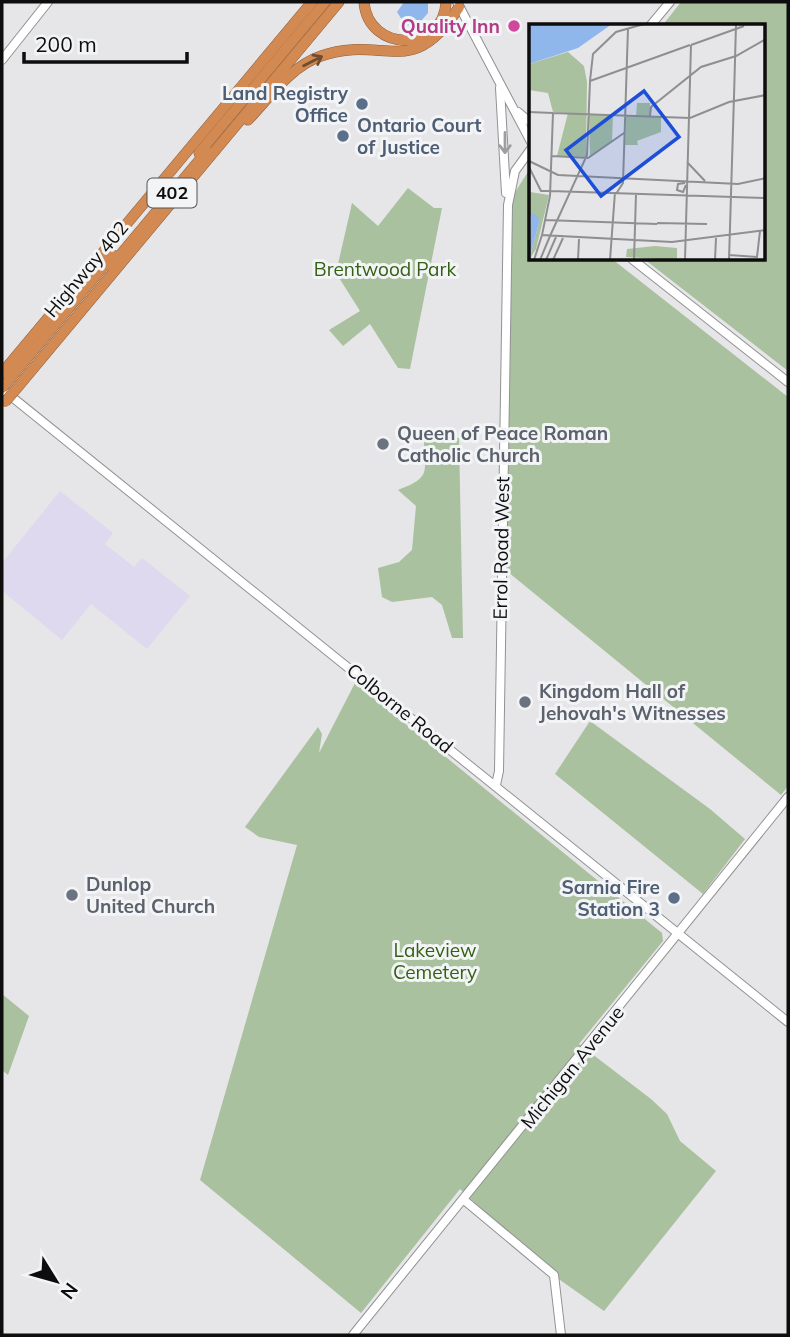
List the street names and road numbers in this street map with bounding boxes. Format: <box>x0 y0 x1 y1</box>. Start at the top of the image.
road number: 402 <box>148 178 196 208</box>
street label: Highway 402 <box>39 216 133 322</box>
street label: Errol Road West <box>488 476 514 620</box>
street label: Colborne Road <box>342 658 458 758</box>
street label: Michigan Avenue <box>515 1001 629 1133</box>

